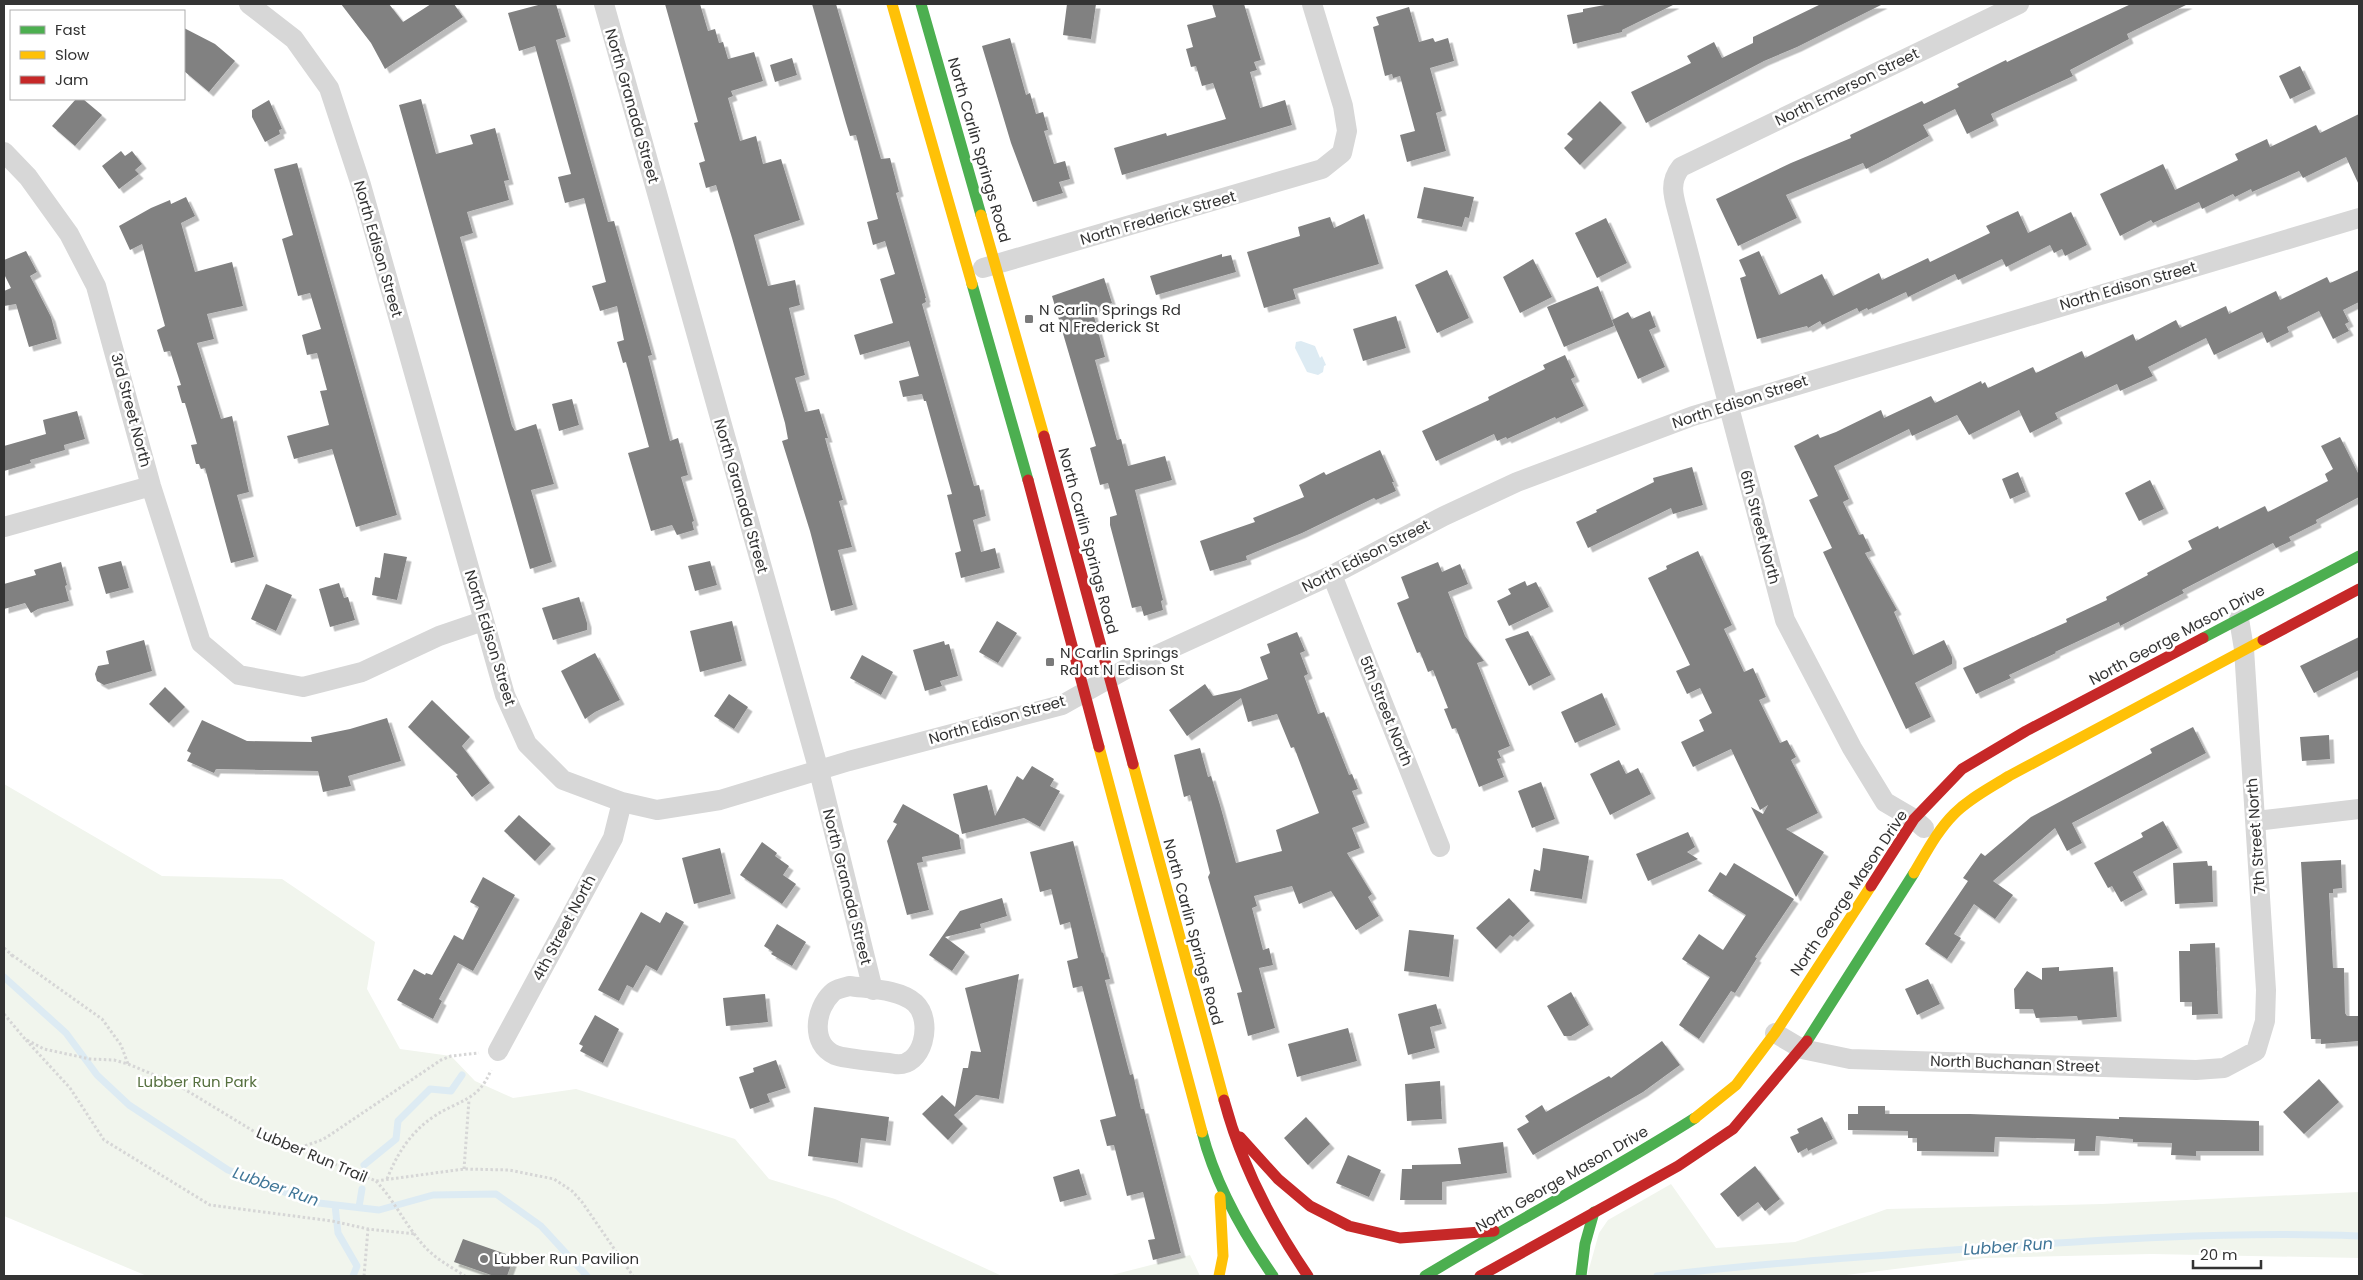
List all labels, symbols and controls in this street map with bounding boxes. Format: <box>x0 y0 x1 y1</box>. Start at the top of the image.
legend <box>10 10 185 100</box>
text: Fast <box>55 19 86 40</box>
street label: North Granada Street <box>600 26 665 186</box>
street label: North Emerson Street <box>1771 43 1922 131</box>
text: Slow <box>55 44 90 65</box>
street label: North Carlin Springs Road <box>943 55 1016 245</box>
text: Jam <box>55 69 89 90</box>
street label: North Edison Street <box>349 178 408 320</box>
street label: North Frederick Street <box>1078 185 1238 250</box>
street label: North Edison Street <box>2057 256 2199 315</box>
place label: N Carlin Springs Rd at N Frederick St <box>1039 299 1181 337</box>
marker: N Carlin Springs Rd at N Frederick St <box>1023 313 1035 325</box>
street label: 3rd Street North <box>106 350 157 469</box>
street label: North Edison Street <box>1669 370 1810 433</box>
street label: North Granada Street <box>709 416 774 576</box>
street label: North Carlin Springs Road <box>1054 445 1123 636</box>
street label: 6th Street North <box>1735 467 1786 586</box>
street label: North Edison Street <box>1298 514 1433 597</box>
street label: North Edison Street <box>460 567 521 708</box>
street label: North George Mason Drive <box>2085 579 2268 690</box>
place label: N Carlin Springs Rd at N Edison St <box>1060 642 1184 680</box>
street label: 5th Street North <box>1355 653 1418 769</box>
marker: N Carlin Springs Rd at N Edison St <box>1044 656 1056 668</box>
street label: North Edison Street <box>926 690 1068 749</box>
street label: 7th Street North <box>2241 777 2270 895</box>
street label: North George Mason Drive <box>1785 806 1912 980</box>
street label: North Granada Street <box>818 807 877 967</box>
street label: North Carlin Springs Road <box>1159 836 1228 1027</box>
street label: 4th Street North <box>527 871 600 984</box>
street label: North Buchanan Street <box>1930 1050 2100 1077</box>
park label: Lubber Run Park <box>137 1071 257 1092</box>
street label: North George Mason Drive <box>1472 1120 1652 1237</box>
street label: Lubber Run Trail <box>254 1124 370 1186</box>
water label: Lubber Run <box>230 1162 322 1210</box>
water label: Lubber Run <box>1963 1232 2054 1261</box>
scale bar <box>2193 1238 2260 1270</box>
text: 20 m <box>2200 1244 2238 1265</box>
place label: Lubber Run Pavilion <box>494 1248 639 1269</box>
marker: Lubber Run Pavilion <box>478 1253 490 1265</box>

